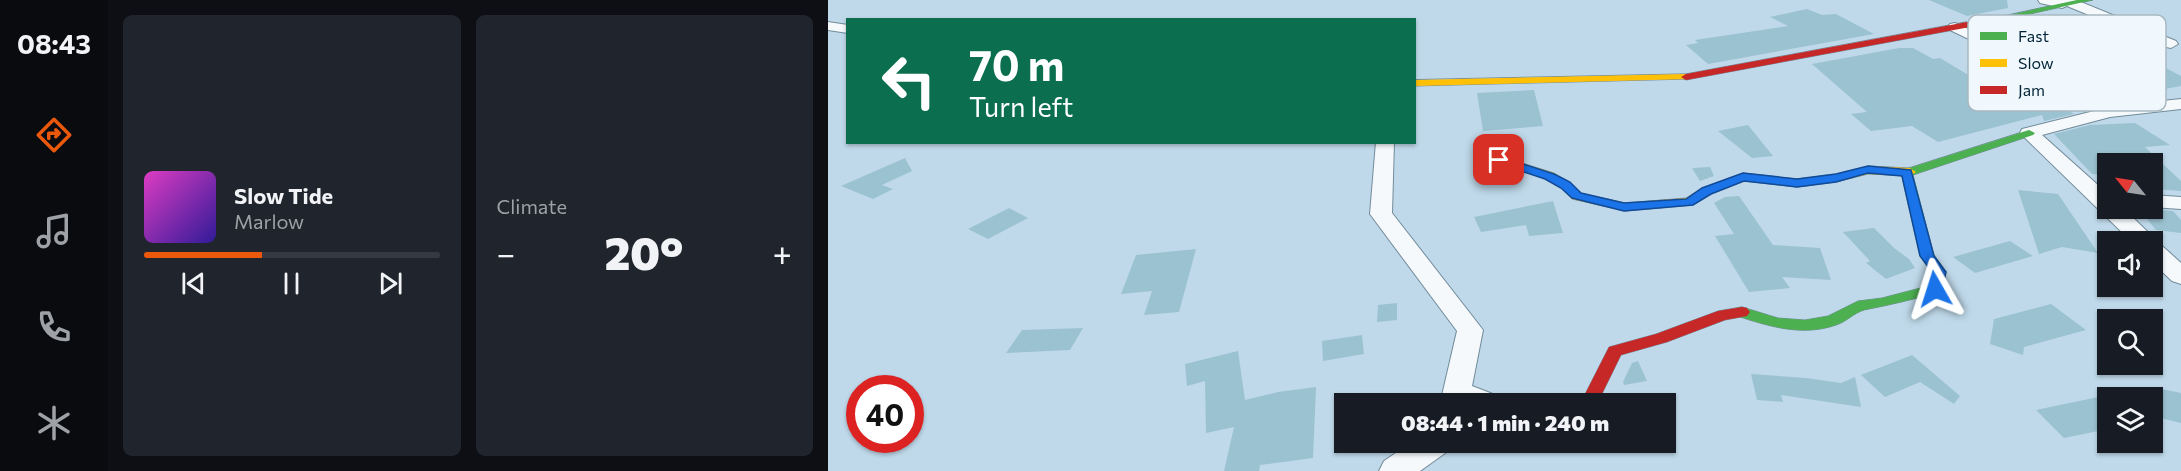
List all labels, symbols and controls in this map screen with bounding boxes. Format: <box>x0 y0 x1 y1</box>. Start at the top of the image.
legend <box>1968 15 2166 111</box>
text: Fast <box>2018 26 2049 45</box>
text: 08:43 <box>17 27 91 60</box>
text: 70 m <box>969 38 1064 90</box>
icon: left <box>870 42 948 120</box>
text: Slow <box>2018 53 2054 72</box>
text: Jam <box>2018 80 2045 99</box>
text: Turn left <box>969 90 1073 123</box>
icon: directions <box>33 114 75 156</box>
pin <box>1473 134 1524 185</box>
icon: arrive <box>1482 143 1515 176</box>
north arrow <box>2097 153 2163 219</box>
map controls <box>2097 153 2163 453</box>
text: Slow Tide <box>234 182 333 209</box>
text: Climate <box>497 194 567 218</box>
text: Marlow <box>234 209 304 233</box>
icon: music <box>33 210 75 252</box>
text: 20° <box>604 224 683 279</box>
button: sound <box>2097 231 2163 297</box>
text: − <box>497 232 515 273</box>
text: + <box>773 232 792 273</box>
position arrow <box>1903 257 1967 321</box>
icon: previous <box>177 267 210 300</box>
icon: pause <box>275 267 308 300</box>
icon: next <box>374 267 407 300</box>
icon: phone <box>33 306 75 348</box>
button: search <box>2097 309 2163 375</box>
speed limit sign: 40 <box>846 375 924 453</box>
button: layers <box>2097 387 2163 453</box>
icon: climate <box>33 402 75 444</box>
text: 08:44 · 1 min · 240 m <box>1401 409 1609 436</box>

